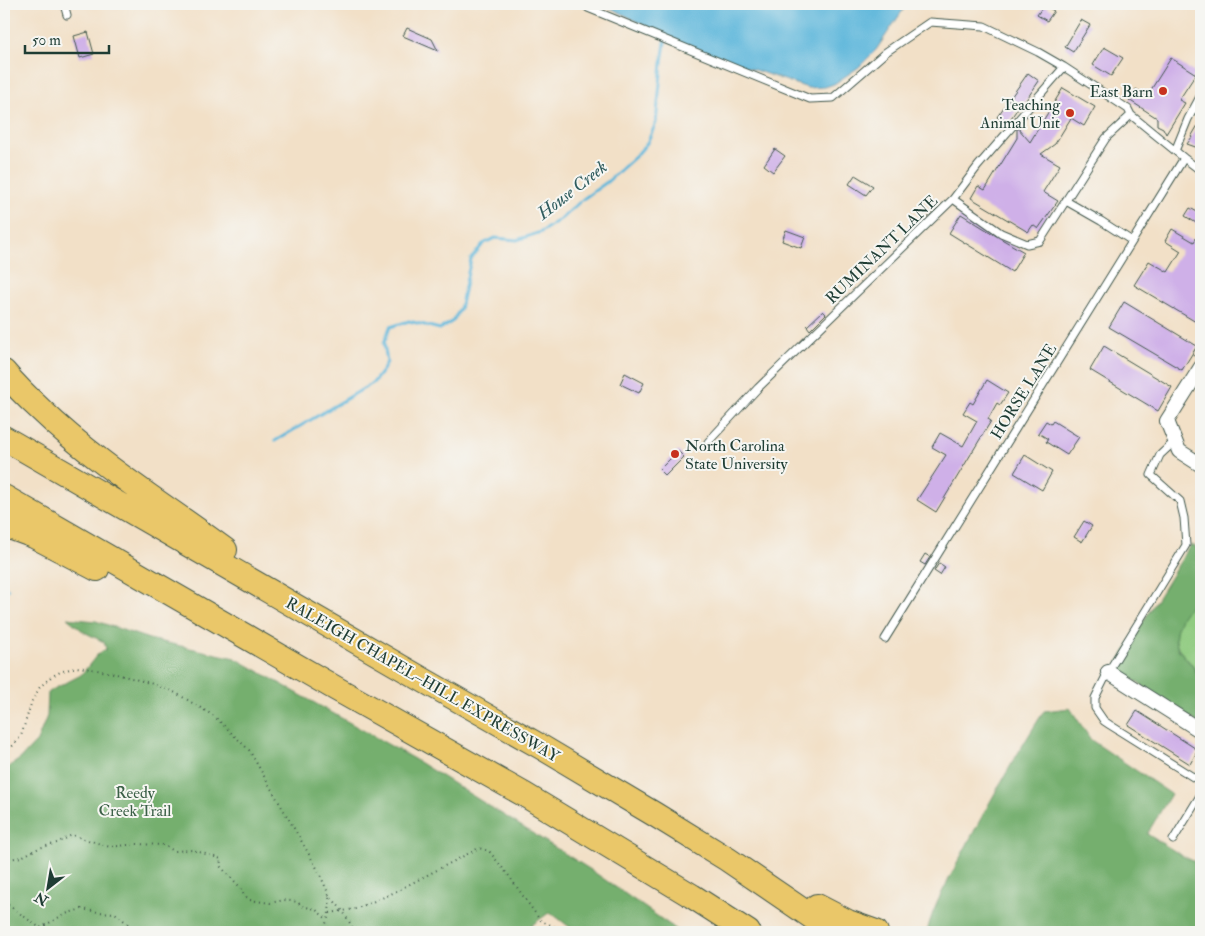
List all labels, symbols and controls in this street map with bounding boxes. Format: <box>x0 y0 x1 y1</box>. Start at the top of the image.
scale bar <box>25 22 109 54</box>
text: 50 m <box>32 31 61 50</box>
place label: East Barn <box>1090 82 1153 102</box>
marker: East Barn <box>1157 85 1169 97</box>
place label: Teaching Animal Unit <box>979 95 1061 133</box>
marker: Teaching Animal Unit <box>1064 107 1076 119</box>
water label: House Creek <box>532 156 612 226</box>
street label: RUMINANT LANE <box>821 191 942 308</box>
street label: HORSE LANE <box>986 340 1061 443</box>
place label: North Carolina State University <box>685 436 789 474</box>
marker: North Carolina State University <box>669 448 681 460</box>
street label: RALEIGH CHAPEL–HILL EXPRESSWAY <box>282 593 564 767</box>
park label: Reedy Creek Trail <box>99 783 171 821</box>
north arrow <box>22 864 72 914</box>
text: N <box>31 888 52 910</box>

